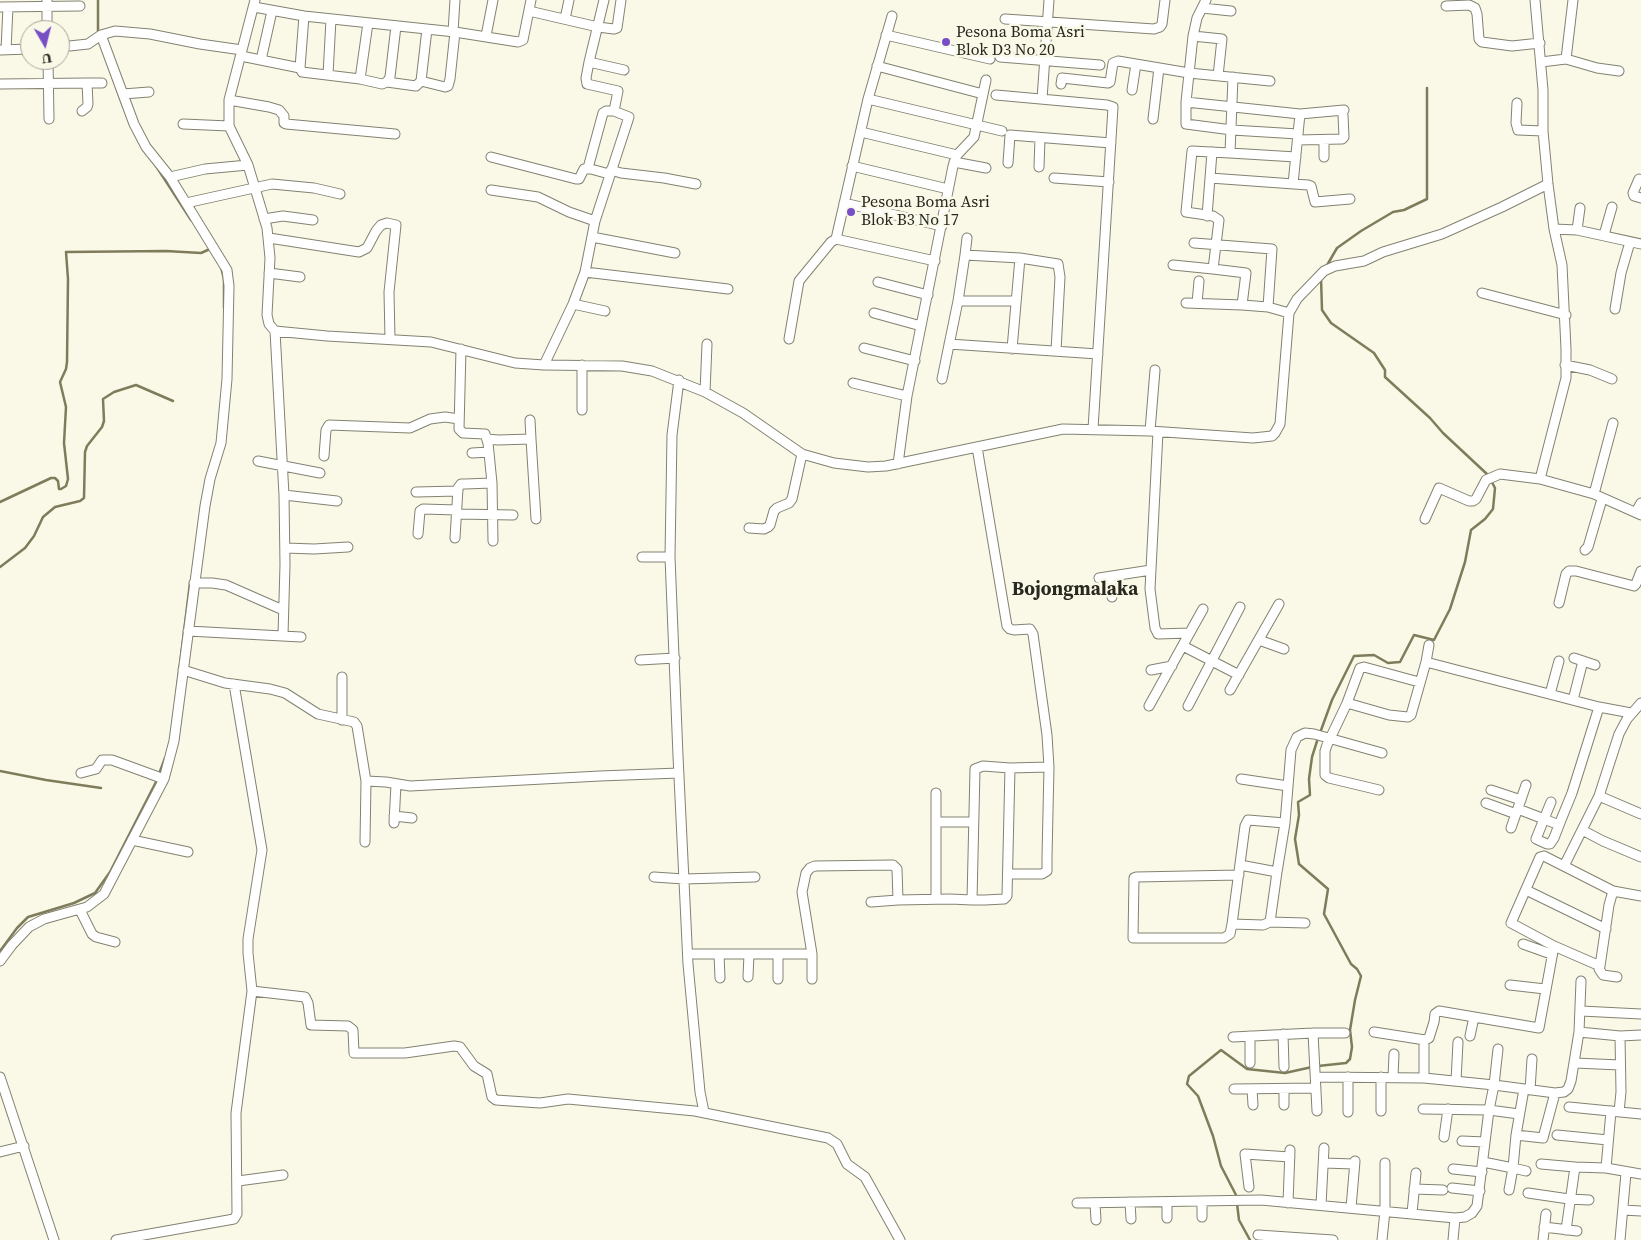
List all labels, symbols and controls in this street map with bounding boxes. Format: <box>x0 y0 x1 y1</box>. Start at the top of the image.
north arrow <box>20 20 70 70</box>
place label: Pesona Boma Asri Blok D3 No 20 <box>956 23 1085 61</box>
marker: Pesona Boma Asri Blok D3 No 20 <box>940 36 952 48</box>
text: U <box>40 48 53 69</box>
place label: Pesona Boma Asri Blok B3 No 17 <box>861 193 990 231</box>
marker: Pesona Boma Asri Blok B3 No 17 <box>845 206 857 218</box>
district label: Bojongmalaka <box>1012 579 1138 601</box>

